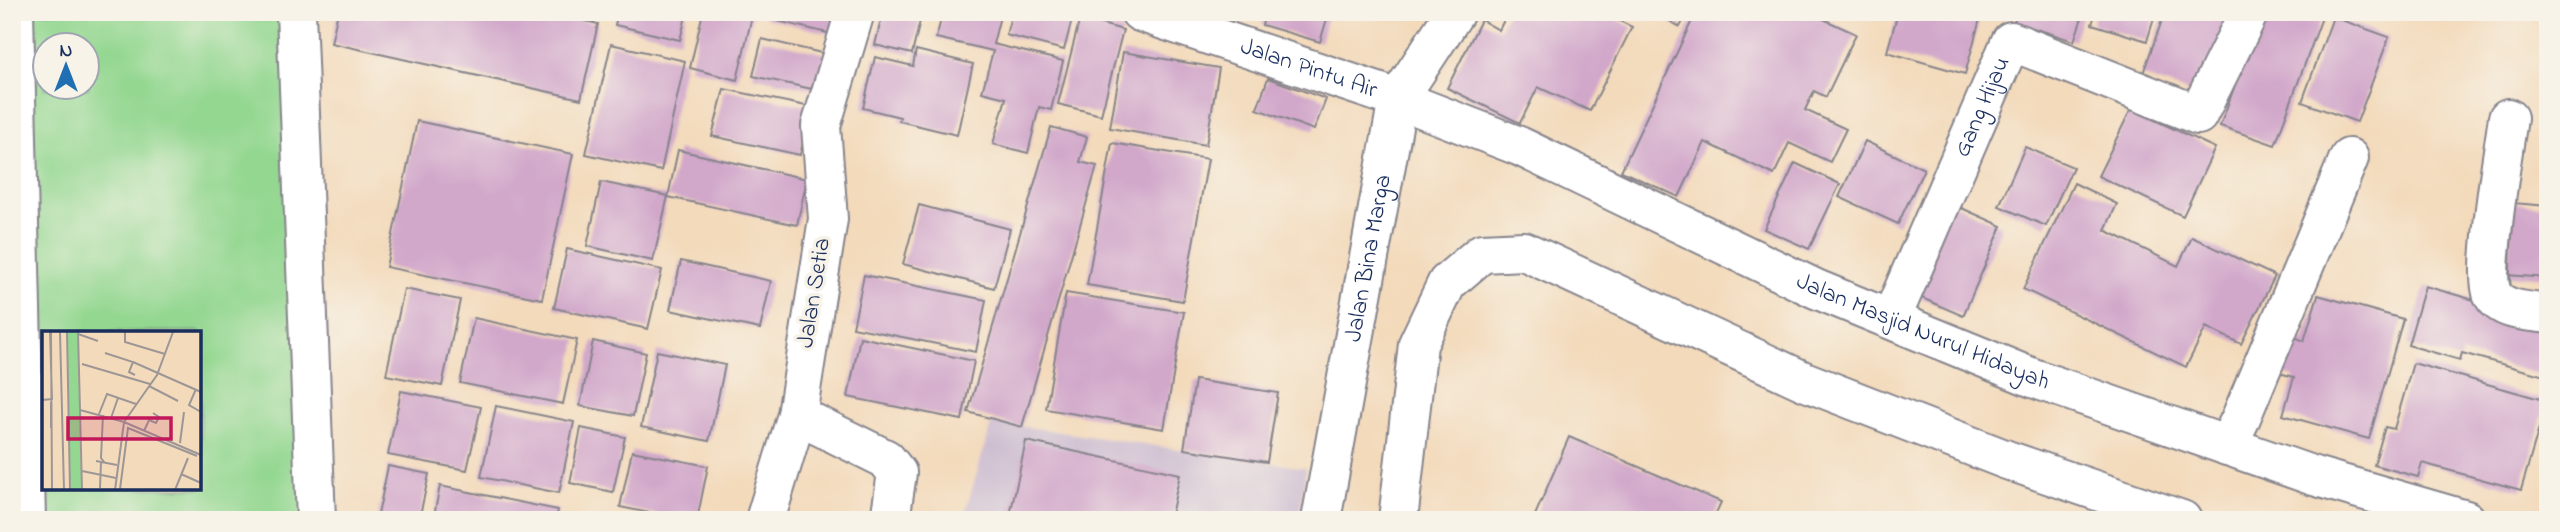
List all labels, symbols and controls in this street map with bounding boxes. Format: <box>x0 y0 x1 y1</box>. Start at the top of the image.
street label: Jalan Pintu Air <box>1236 30 1382 108</box>
north arrow <box>32 32 102 102</box>
text: N <box>60 38 73 65</box>
street label: Gang Hijau <box>1945 51 2020 163</box>
street label: Jalan Bina Marga <box>1336 172 1401 345</box>
street label: Jalan Setia <box>789 235 841 351</box>
street label: Jalan Masjid Nurul Hidayah <box>1790 264 2054 400</box>
inset map <box>42 331 201 490</box>

